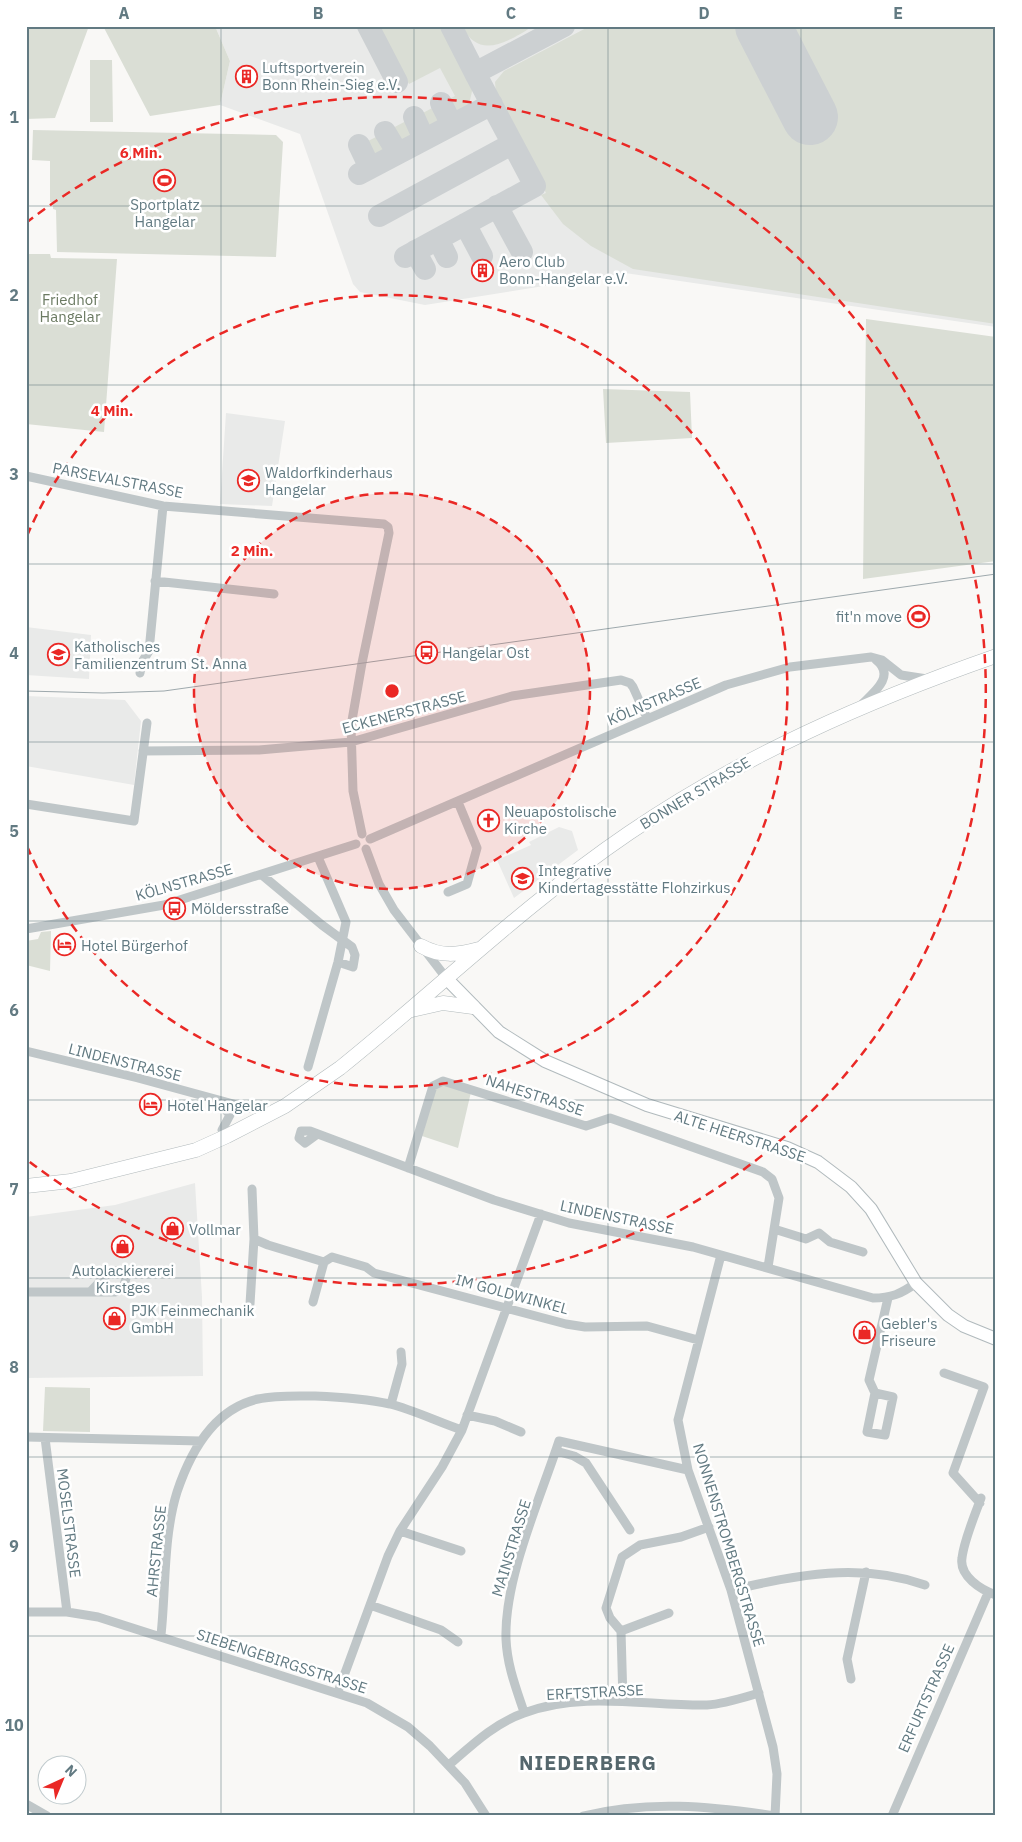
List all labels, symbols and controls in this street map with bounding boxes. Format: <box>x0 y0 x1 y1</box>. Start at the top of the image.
text: A <box>119 3 130 23</box>
text: B <box>313 3 324 23</box>
text: C <box>506 3 516 23</box>
text: D <box>698 3 710 23</box>
text: E <box>893 3 903 23</box>
place label: Luftsportverein Bonn Rhein-Sieg e.V. <box>262 58 401 94</box>
building icon: Luftsportverein Bonn Rhein-Sieg e.V. <box>234 64 258 88</box>
text: 1 <box>9 107 19 127</box>
text: 6 Min. <box>120 143 162 162</box>
sports icon: Sportplatz Hangelar <box>153 169 177 193</box>
place label: Sportplatz Hangelar <box>130 195 200 231</box>
place label: Aero Club Bonn-Hangelar e.V. <box>499 252 628 288</box>
building icon: Aero Club Bonn-Hangelar e.V. <box>471 258 495 282</box>
text: 2 <box>9 285 19 305</box>
park label: Friedhof Hangelar <box>40 290 101 326</box>
text: 4 Min. <box>91 401 133 420</box>
street label: PARSEVALSTRASSE <box>51 458 185 502</box>
place label: Waldorfkinderhaus Hangelar <box>265 463 393 499</box>
text: 3 <box>9 464 19 484</box>
school or university icon: Waldorfkinderhaus Hangelar <box>237 469 261 493</box>
text: 2 Min. <box>231 541 273 560</box>
sports icon: fit'n move <box>906 604 930 628</box>
place label: fit'n move <box>836 607 902 626</box>
place label: Katholisches Familienzentrum St. Anna <box>74 637 247 673</box>
bus stop icon: Hangelar Ost <box>414 640 438 664</box>
text: 4 <box>9 643 19 663</box>
school or university icon: Katholisches Familienzentrum St. Anna <box>46 643 70 667</box>
place label: Hangelar Ost <box>442 643 529 662</box>
street label: KÖLNSTRASSE <box>604 673 704 729</box>
centre of rings <box>383 682 401 700</box>
street label: ECKENERSTRASSE <box>340 686 468 738</box>
street label: BONNER STRASSE <box>636 752 754 834</box>
place label: Neuapostolische Kirche <box>504 802 617 838</box>
church icon: Neuapostolische Kirche <box>476 808 500 832</box>
text: 5 <box>9 821 19 841</box>
street label: KÖLNSTRASSE <box>133 859 235 905</box>
place label: Integrative Kindertagesstätte Flohzirkus <box>538 861 731 897</box>
school or university icon: Integrative Kindertagesstätte Flohzirkus <box>510 867 534 891</box>
bus stop icon: Möldersstraße <box>163 896 187 920</box>
place label: Möldersstraße <box>191 899 289 918</box>
hotel icon: Hotel Bürgerhof <box>53 933 77 957</box>
place label: Hotel Bürgerhof <box>81 936 188 955</box>
text: 6 <box>9 1000 19 1020</box>
street label: LINDENSTRASSE <box>66 1039 184 1085</box>
street label: NAHESTRASSE <box>484 1070 586 1120</box>
hotel icon: Hotel Hangelar <box>139 1093 163 1117</box>
place label: Hotel Hangelar <box>167 1096 268 1115</box>
street label: ALTE HEERSTRASSE <box>672 1106 808 1166</box>
text: 7 <box>9 1179 19 1199</box>
street label: LINDENSTRASSE <box>558 1196 676 1238</box>
shop icon: Vollmar <box>161 1217 185 1241</box>
place label: Vollmar <box>189 1220 241 1239</box>
shop icon: Autolackiererei Kirstges <box>111 1235 135 1259</box>
place label: Autolackiererei Kirstges <box>72 1261 174 1297</box>
street label: IM GOLDWINKEL <box>453 1270 571 1318</box>
place label: PJK Feinmechanik GmbH <box>131 1301 254 1337</box>
shop icon: PJK Feinmechanik GmbH <box>103 1307 127 1331</box>
place label: Gebler's Friseure <box>881 1314 938 1350</box>
shop icon: Gebler's Friseure <box>853 1320 877 1344</box>
text: 8 <box>9 1357 19 1377</box>
street label: NONNENSTROMBERGSTRASSE <box>689 1441 769 1649</box>
street label: MOSELSTRASSE <box>53 1467 85 1579</box>
street label: MAINSTRASSE <box>487 1497 535 1599</box>
street label: AHRSTRASSE <box>142 1504 170 1598</box>
text: 9 <box>9 1536 19 1556</box>
street label: SIEBENGEBIRGSSTRASSE <box>194 1624 370 1698</box>
street label: ERFURTSTRASSE <box>894 1641 958 1755</box>
street label: ERFTSTRASSE <box>546 1680 644 1704</box>
text: 10 <box>4 1715 24 1735</box>
district label: NIEDERBERG <box>519 1749 657 1776</box>
north arrow <box>38 1754 88 1804</box>
text: N <box>61 1761 81 1781</box>

